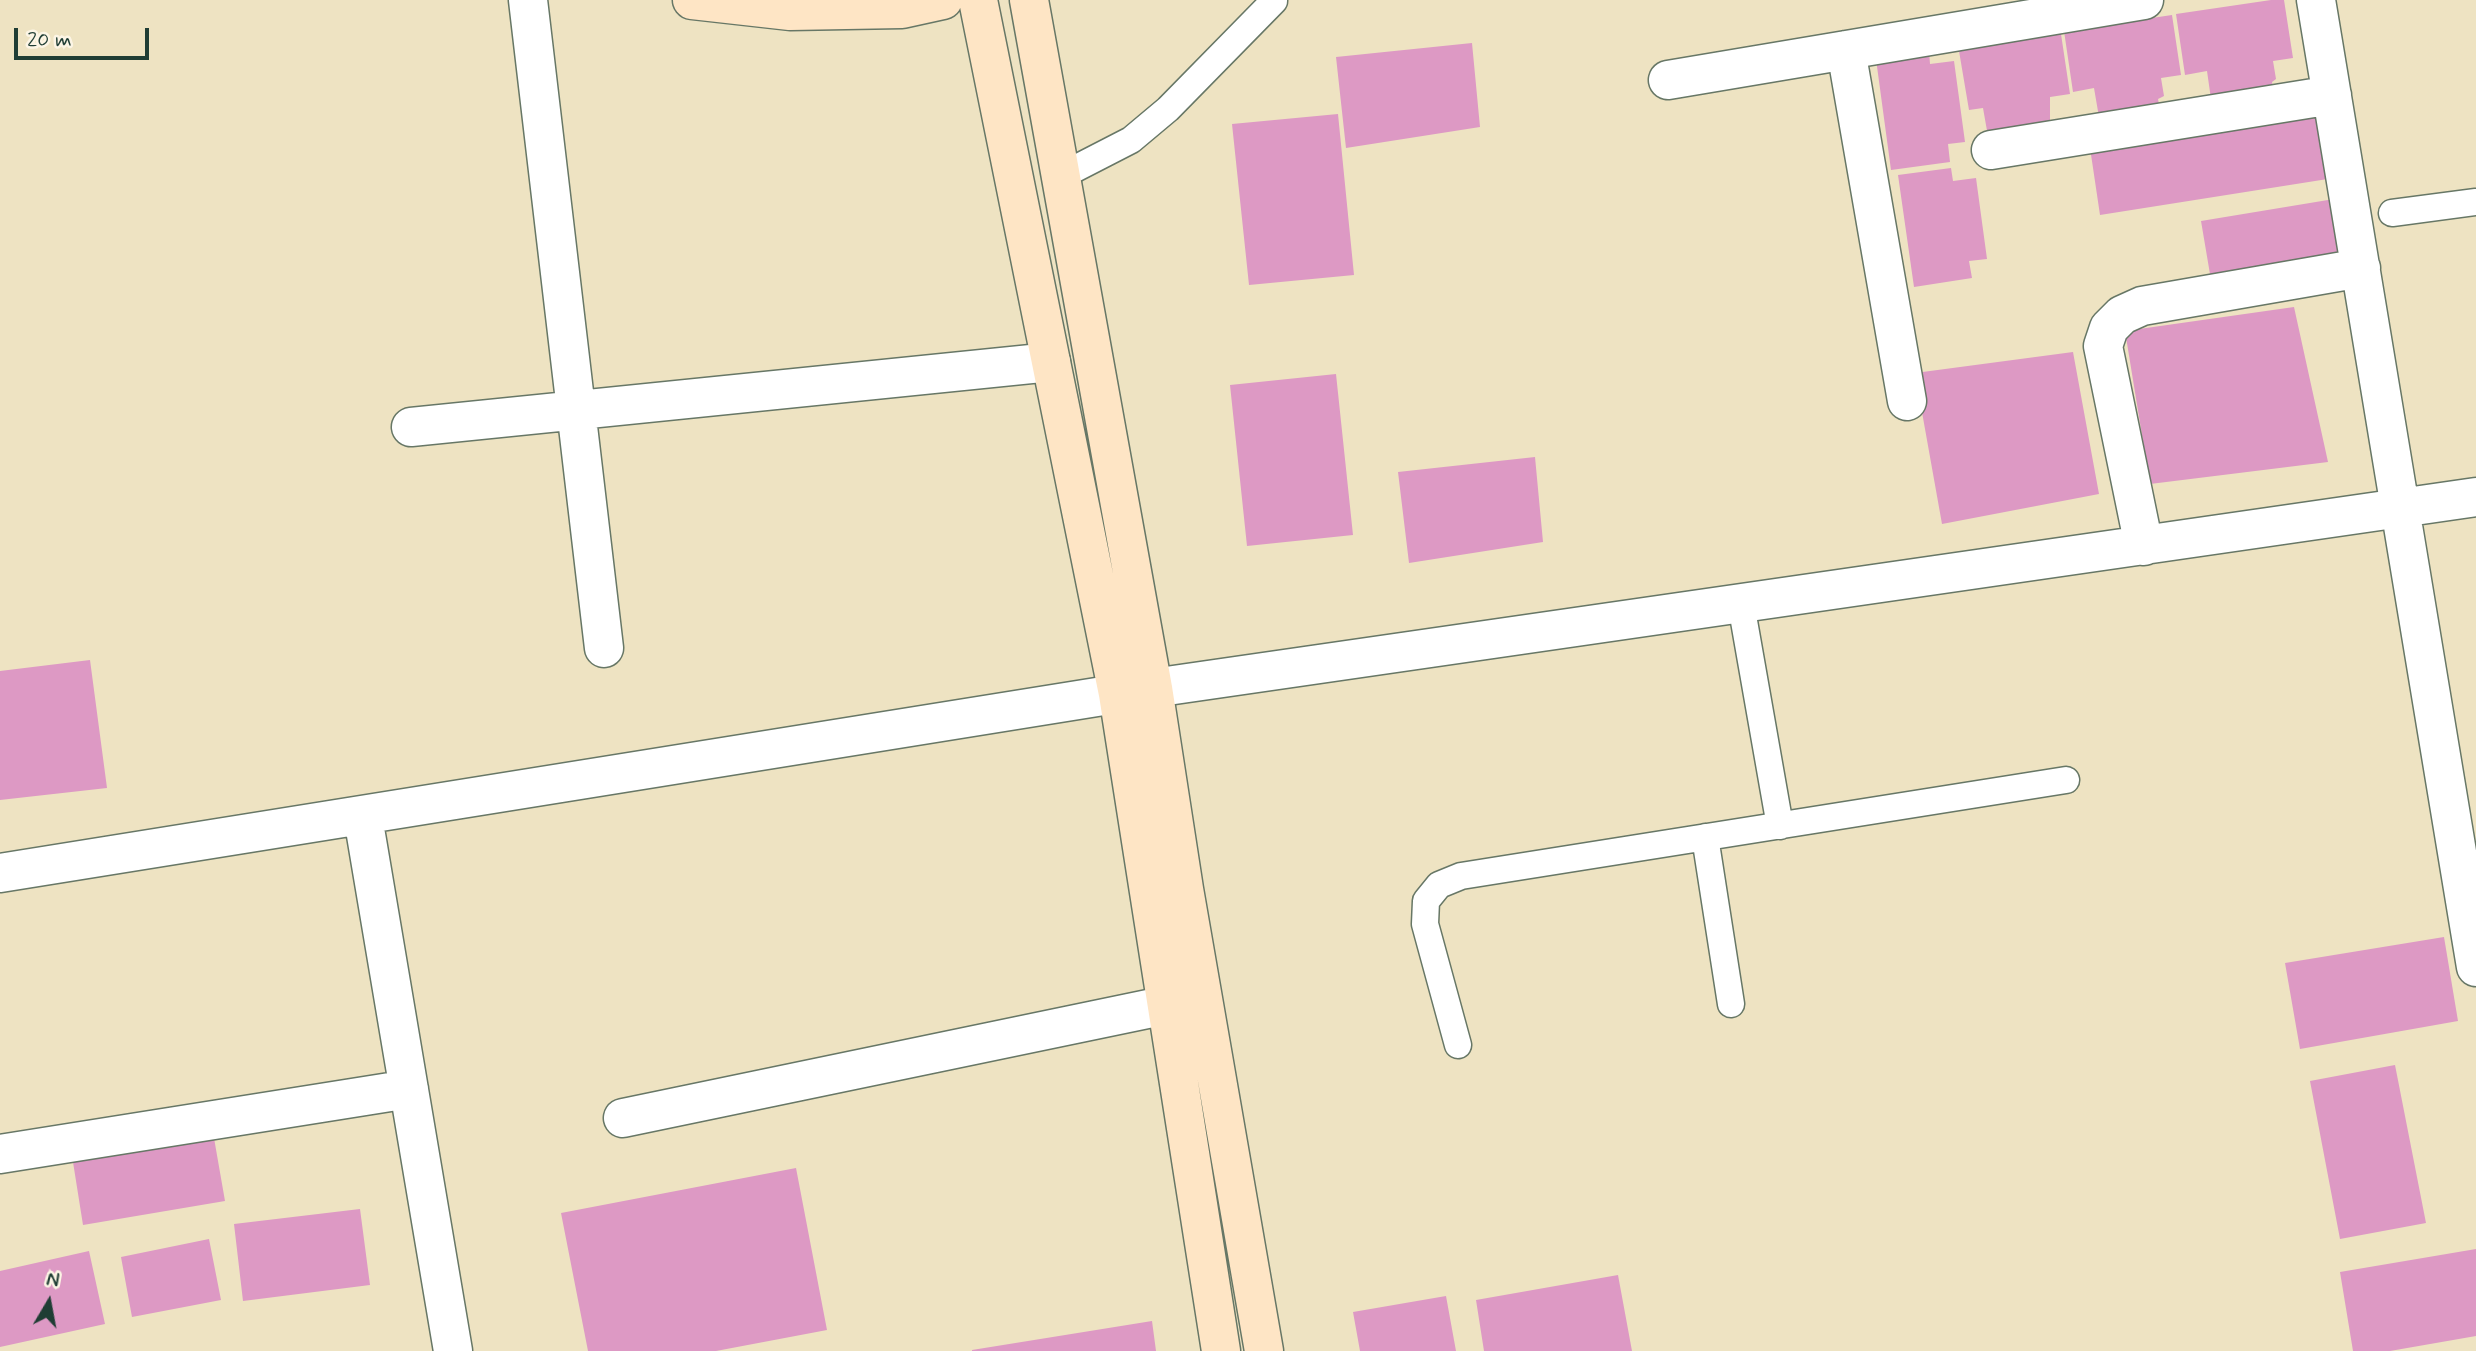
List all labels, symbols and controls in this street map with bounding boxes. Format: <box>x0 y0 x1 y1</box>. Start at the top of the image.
scale bar <box>18 14 152 58</box>
text: 20 m <box>27 26 72 54</box>
north arrow <box>14 1267 84 1337</box>
text: N <box>44 1267 61 1294</box>

